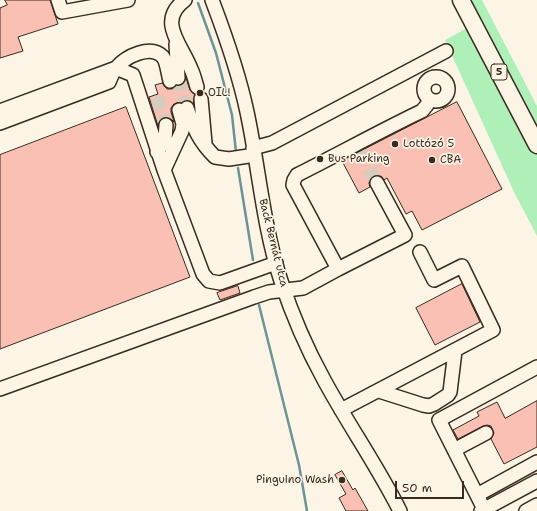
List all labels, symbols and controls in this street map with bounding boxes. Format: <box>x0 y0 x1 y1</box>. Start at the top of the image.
road number: 5 <box>491 64 507 80</box>
place label: OIL! <box>208 86 230 100</box>
marker: OIL! <box>195 88 205 98</box>
place label: Lottózó 5 <box>403 137 454 151</box>
marker: Lottózó 5 <box>390 139 400 149</box>
place label: Bus Parking <box>328 152 390 166</box>
place label: CBA <box>440 153 461 167</box>
marker: Bus Parking <box>315 154 325 164</box>
marker: CBA <box>427 155 437 165</box>
street label: Back Bernát utca <box>256 197 290 289</box>
place label: Pinguino Wash <box>256 473 334 487</box>
scale bar <box>397 473 466 499</box>
marker: Pinguino Wash <box>337 475 347 485</box>
text: 50 m <box>402 480 432 496</box>

